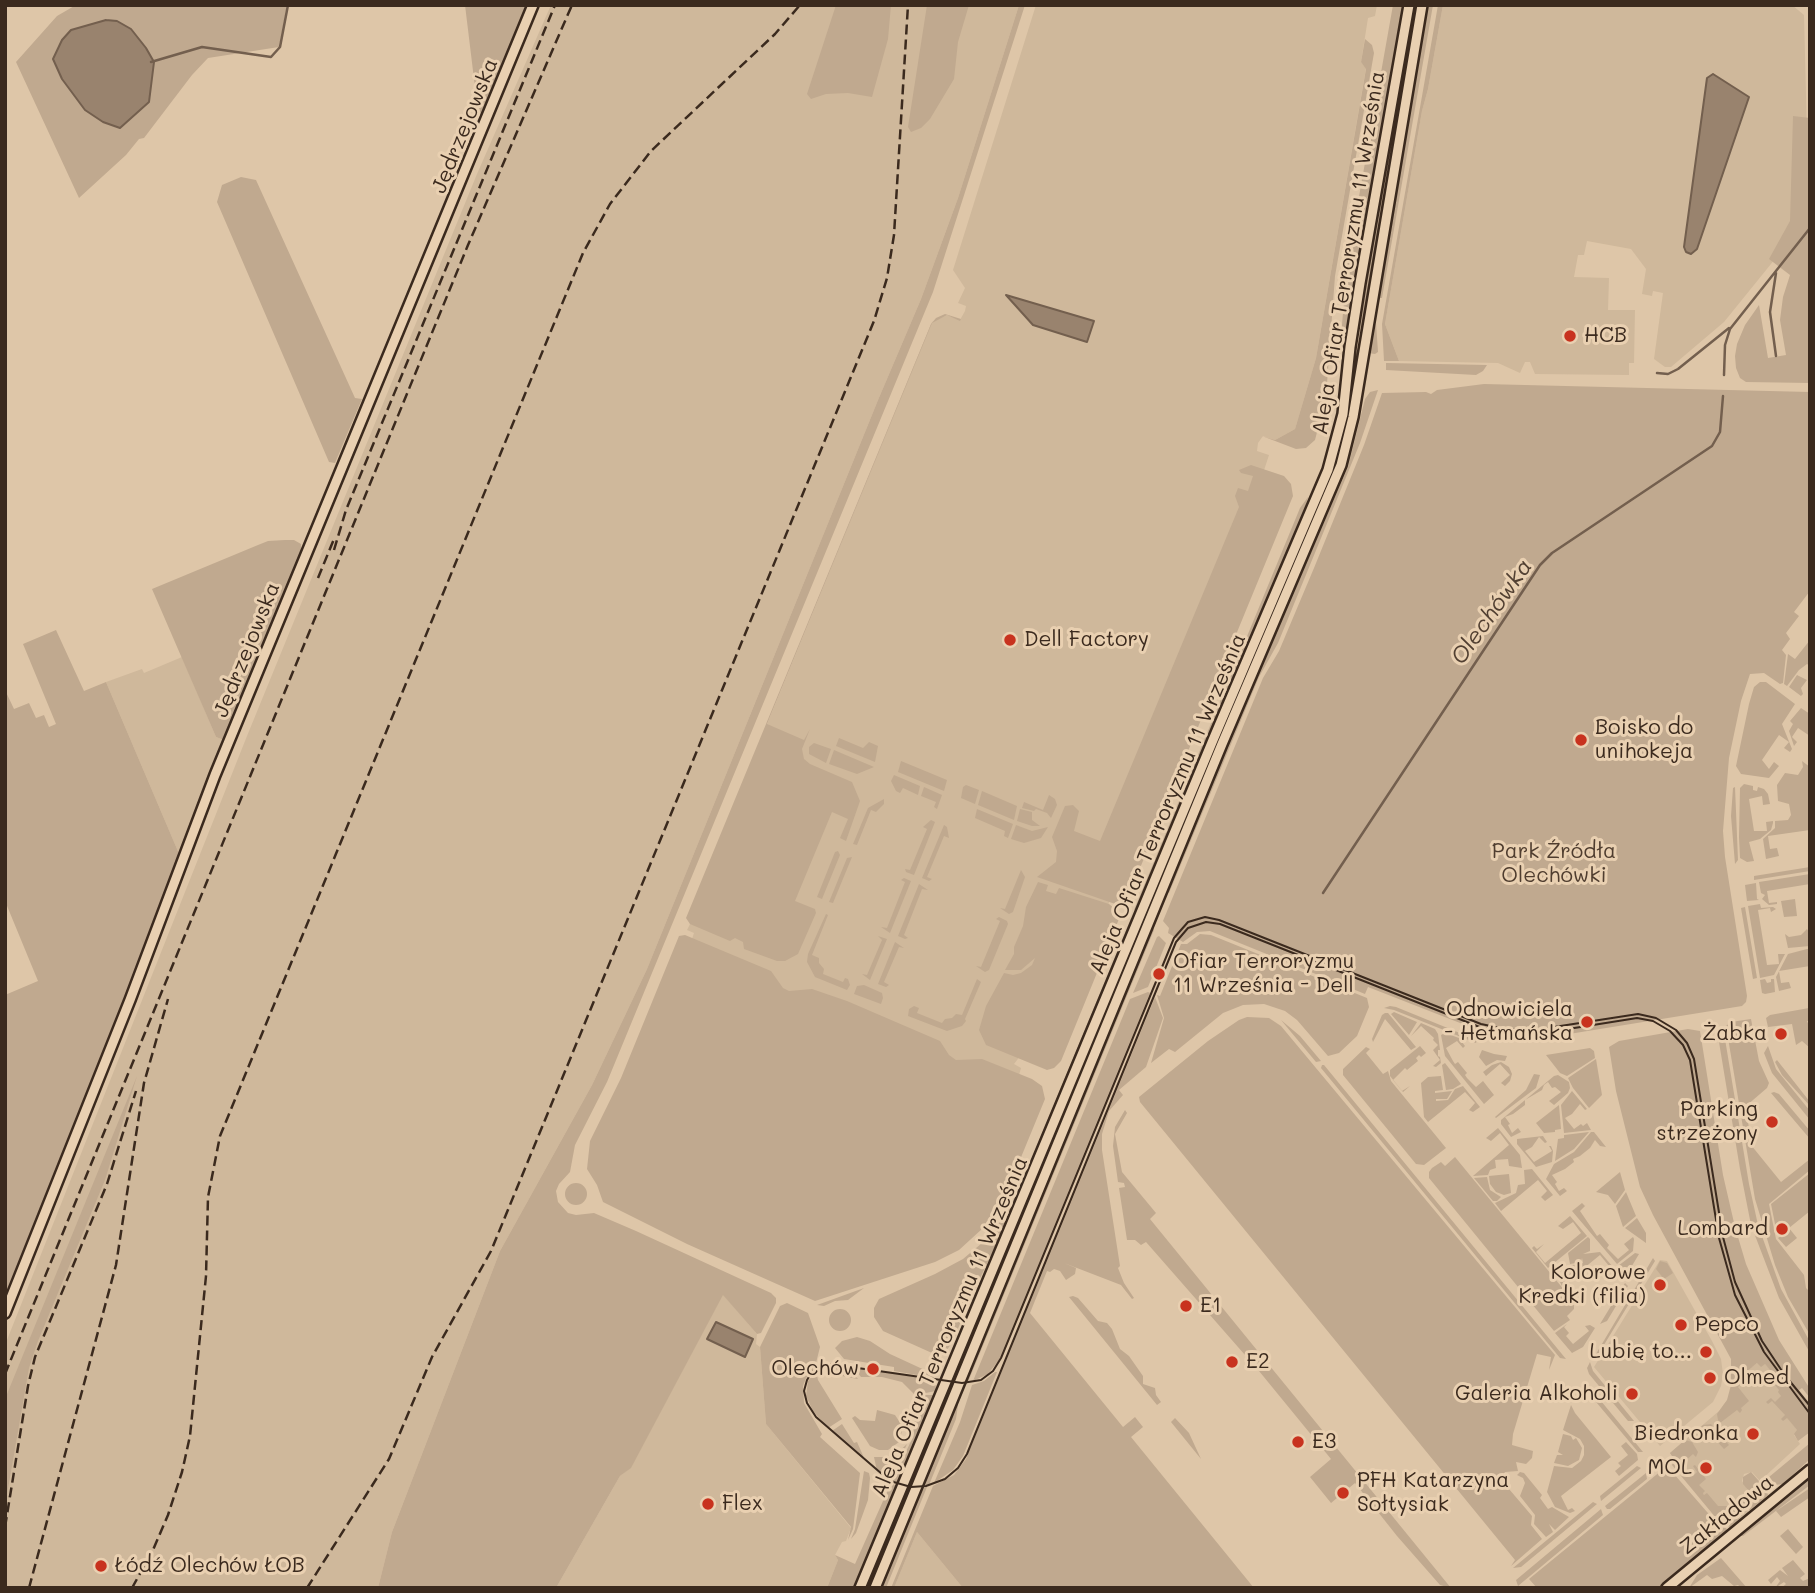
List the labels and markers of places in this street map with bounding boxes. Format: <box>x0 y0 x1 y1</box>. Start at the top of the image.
place label: HCB <box>1584 323 1627 349</box>
marker: HCB <box>1562 328 1578 344</box>
place label: Dell Factory <box>1024 627 1149 653</box>
marker: Dell Factory <box>1002 632 1018 648</box>
place label: Boisko do unihokeja <box>1595 715 1693 765</box>
marker: Boisko do unihokeja <box>1573 732 1589 748</box>
place label: Ofiar Terroryzmu 11 Września - Dell <box>1173 949 1354 999</box>
marker: Ofiar Terroryzmu 11 Września - Dell <box>1151 966 1167 982</box>
place label: Odnowiciela - Hetmańska <box>1444 997 1573 1047</box>
marker: Odnowiciela - Hetmańska <box>1579 1014 1595 1030</box>
place label: Żabka <box>1702 1021 1767 1047</box>
marker: Żabka <box>1773 1026 1789 1042</box>
place label: Parking strzeżony <box>1657 1097 1758 1147</box>
marker: Parking strzeżony <box>1764 1114 1780 1130</box>
place label: Lombard <box>1677 1216 1768 1242</box>
marker: Lombard <box>1774 1221 1790 1237</box>
place label: Kolorowe Kredki (filia) <box>1518 1260 1646 1310</box>
marker: Kolorowe Kredki (filia) <box>1652 1277 1668 1293</box>
place label: E1 <box>1200 1293 1221 1319</box>
marker: E1 <box>1178 1298 1194 1314</box>
place label: Pepco <box>1695 1312 1759 1338</box>
marker: Pepco <box>1673 1317 1689 1333</box>
place label: Lubię to... <box>1590 1339 1692 1365</box>
marker: Lubię to... <box>1698 1344 1714 1360</box>
place label: E2 <box>1246 1349 1270 1375</box>
marker: E2 <box>1224 1354 1240 1370</box>
place label: Olechów <box>771 1356 859 1382</box>
marker: Olechów <box>865 1361 881 1377</box>
place label: Olmed <box>1724 1365 1789 1391</box>
marker: Olmed <box>1702 1370 1718 1386</box>
place label: Galeria Alkoholi <box>1455 1381 1618 1407</box>
marker: Galeria Alkoholi <box>1624 1386 1640 1402</box>
place label: Biedronka <box>1634 1421 1739 1447</box>
marker: Biedronka <box>1745 1426 1761 1442</box>
place label: E3 <box>1312 1429 1336 1455</box>
marker: E3 <box>1290 1434 1306 1450</box>
place label: MOL <box>1648 1455 1692 1481</box>
marker: MOL <box>1698 1460 1714 1476</box>
place label: PFH Katarzyna Sołtysiak <box>1357 1468 1509 1518</box>
marker: PFH Katarzyna Sołtysiak <box>1335 1485 1351 1501</box>
place label: Flex <box>722 1491 763 1517</box>
marker: Flex <box>700 1496 716 1512</box>
place label: Łódź Olechów ŁOB <box>115 1553 305 1579</box>
marker: Łódź Olechów ŁOB <box>93 1558 109 1574</box>

